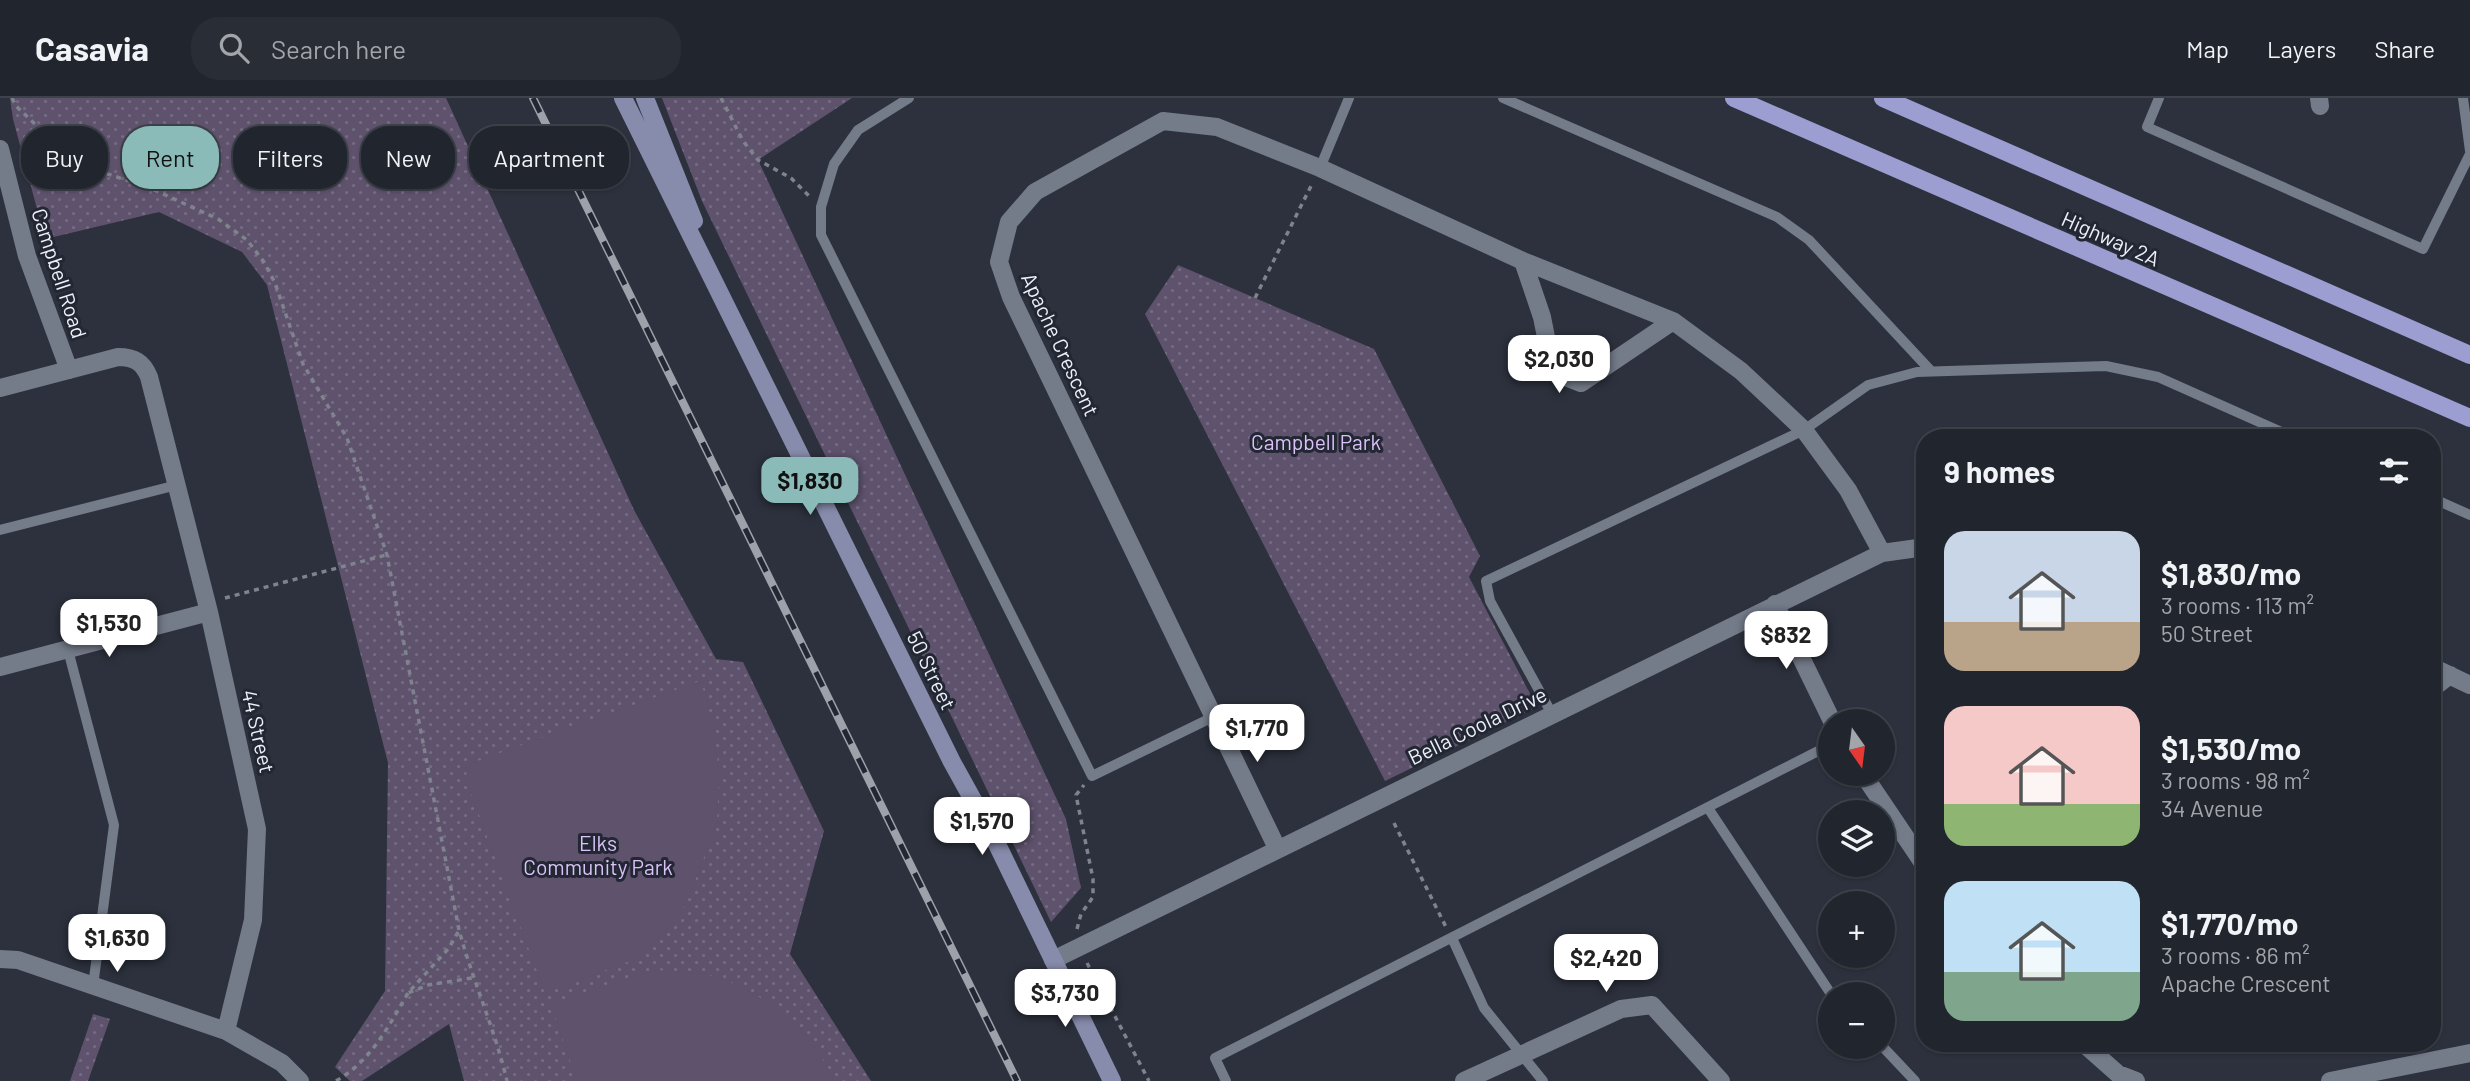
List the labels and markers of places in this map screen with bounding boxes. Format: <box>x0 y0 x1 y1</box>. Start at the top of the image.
pin: $2,030 <box>1502 336 1616 395</box>
pin: $1,830 <box>753 458 867 517</box>
pin: $1,530 <box>52 600 166 659</box>
pin: $832 <box>1745 612 1827 671</box>
pin: $1,770 <box>1200 704 1314 764</box>
pin: $1,570 <box>925 798 1039 857</box>
pin: $1,630 <box>60 914 174 974</box>
pin: $2,420 <box>1549 934 1663 994</box>
pin: $3,730 <box>1008 970 1122 1029</box>

